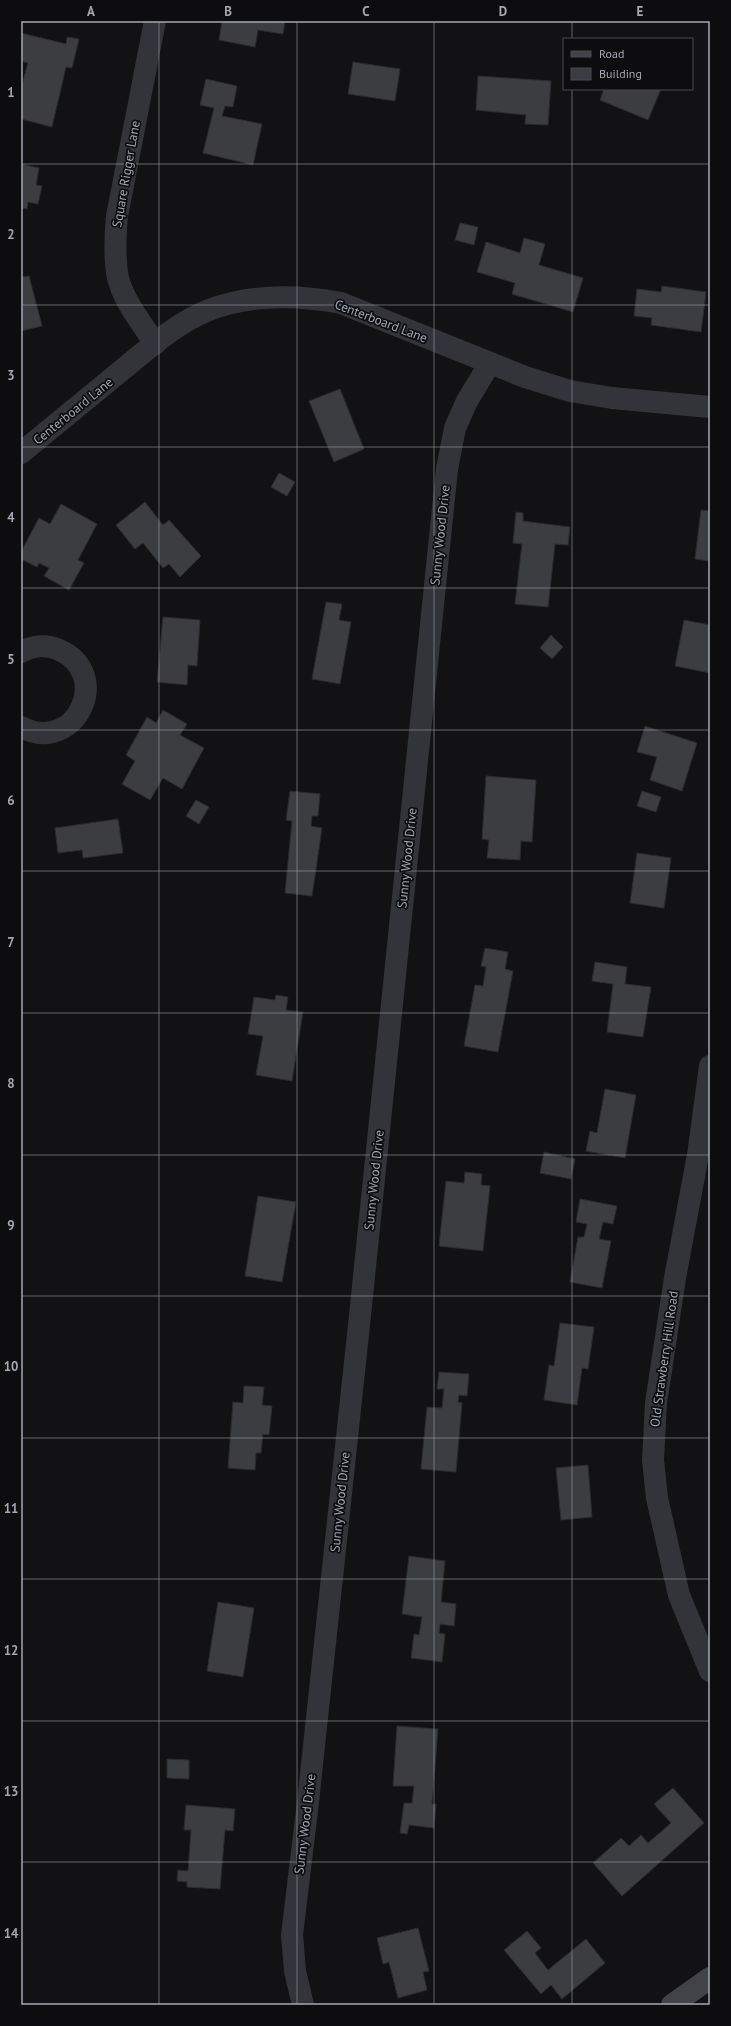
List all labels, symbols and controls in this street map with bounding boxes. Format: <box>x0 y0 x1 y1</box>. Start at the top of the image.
text: A <box>87 3 95 20</box>
text: B <box>224 3 232 20</box>
text: C <box>362 3 370 20</box>
text: D <box>499 3 507 20</box>
text: E <box>637 3 644 20</box>
legend <box>563 38 693 90</box>
text: Road <box>599 46 624 61</box>
text: Building <box>599 66 642 81</box>
text: 1 <box>7 84 15 101</box>
street label: Square Rigger Lane <box>108 119 144 229</box>
text: 2 <box>7 226 15 243</box>
street label: Centerboard Lane <box>332 296 430 346</box>
text: 3 <box>7 367 15 384</box>
street label: Centerboard Lane <box>30 374 116 448</box>
street label: Sunny Wood Drive <box>426 484 454 586</box>
text: 4 <box>7 509 15 526</box>
text: 5 <box>7 651 15 668</box>
text: 6 <box>7 792 15 809</box>
street label: Sunny Wood Drive <box>393 807 421 909</box>
text: 7 <box>7 934 15 951</box>
text: 8 <box>7 1075 15 1092</box>
street label: Sunny Wood Drive <box>360 1129 388 1231</box>
text: 9 <box>7 1217 15 1234</box>
street label: Old Strawberry Hill Road <box>646 1290 682 1428</box>
text: 10 <box>4 1358 18 1375</box>
street label: Sunny Wood Drive <box>326 1451 354 1553</box>
text: 11 <box>4 1500 18 1517</box>
text: 12 <box>4 1642 18 1659</box>
street label: Sunny Wood Drive <box>290 1773 320 1875</box>
text: 13 <box>4 1783 18 1800</box>
text: 14 <box>4 1925 19 1942</box>

